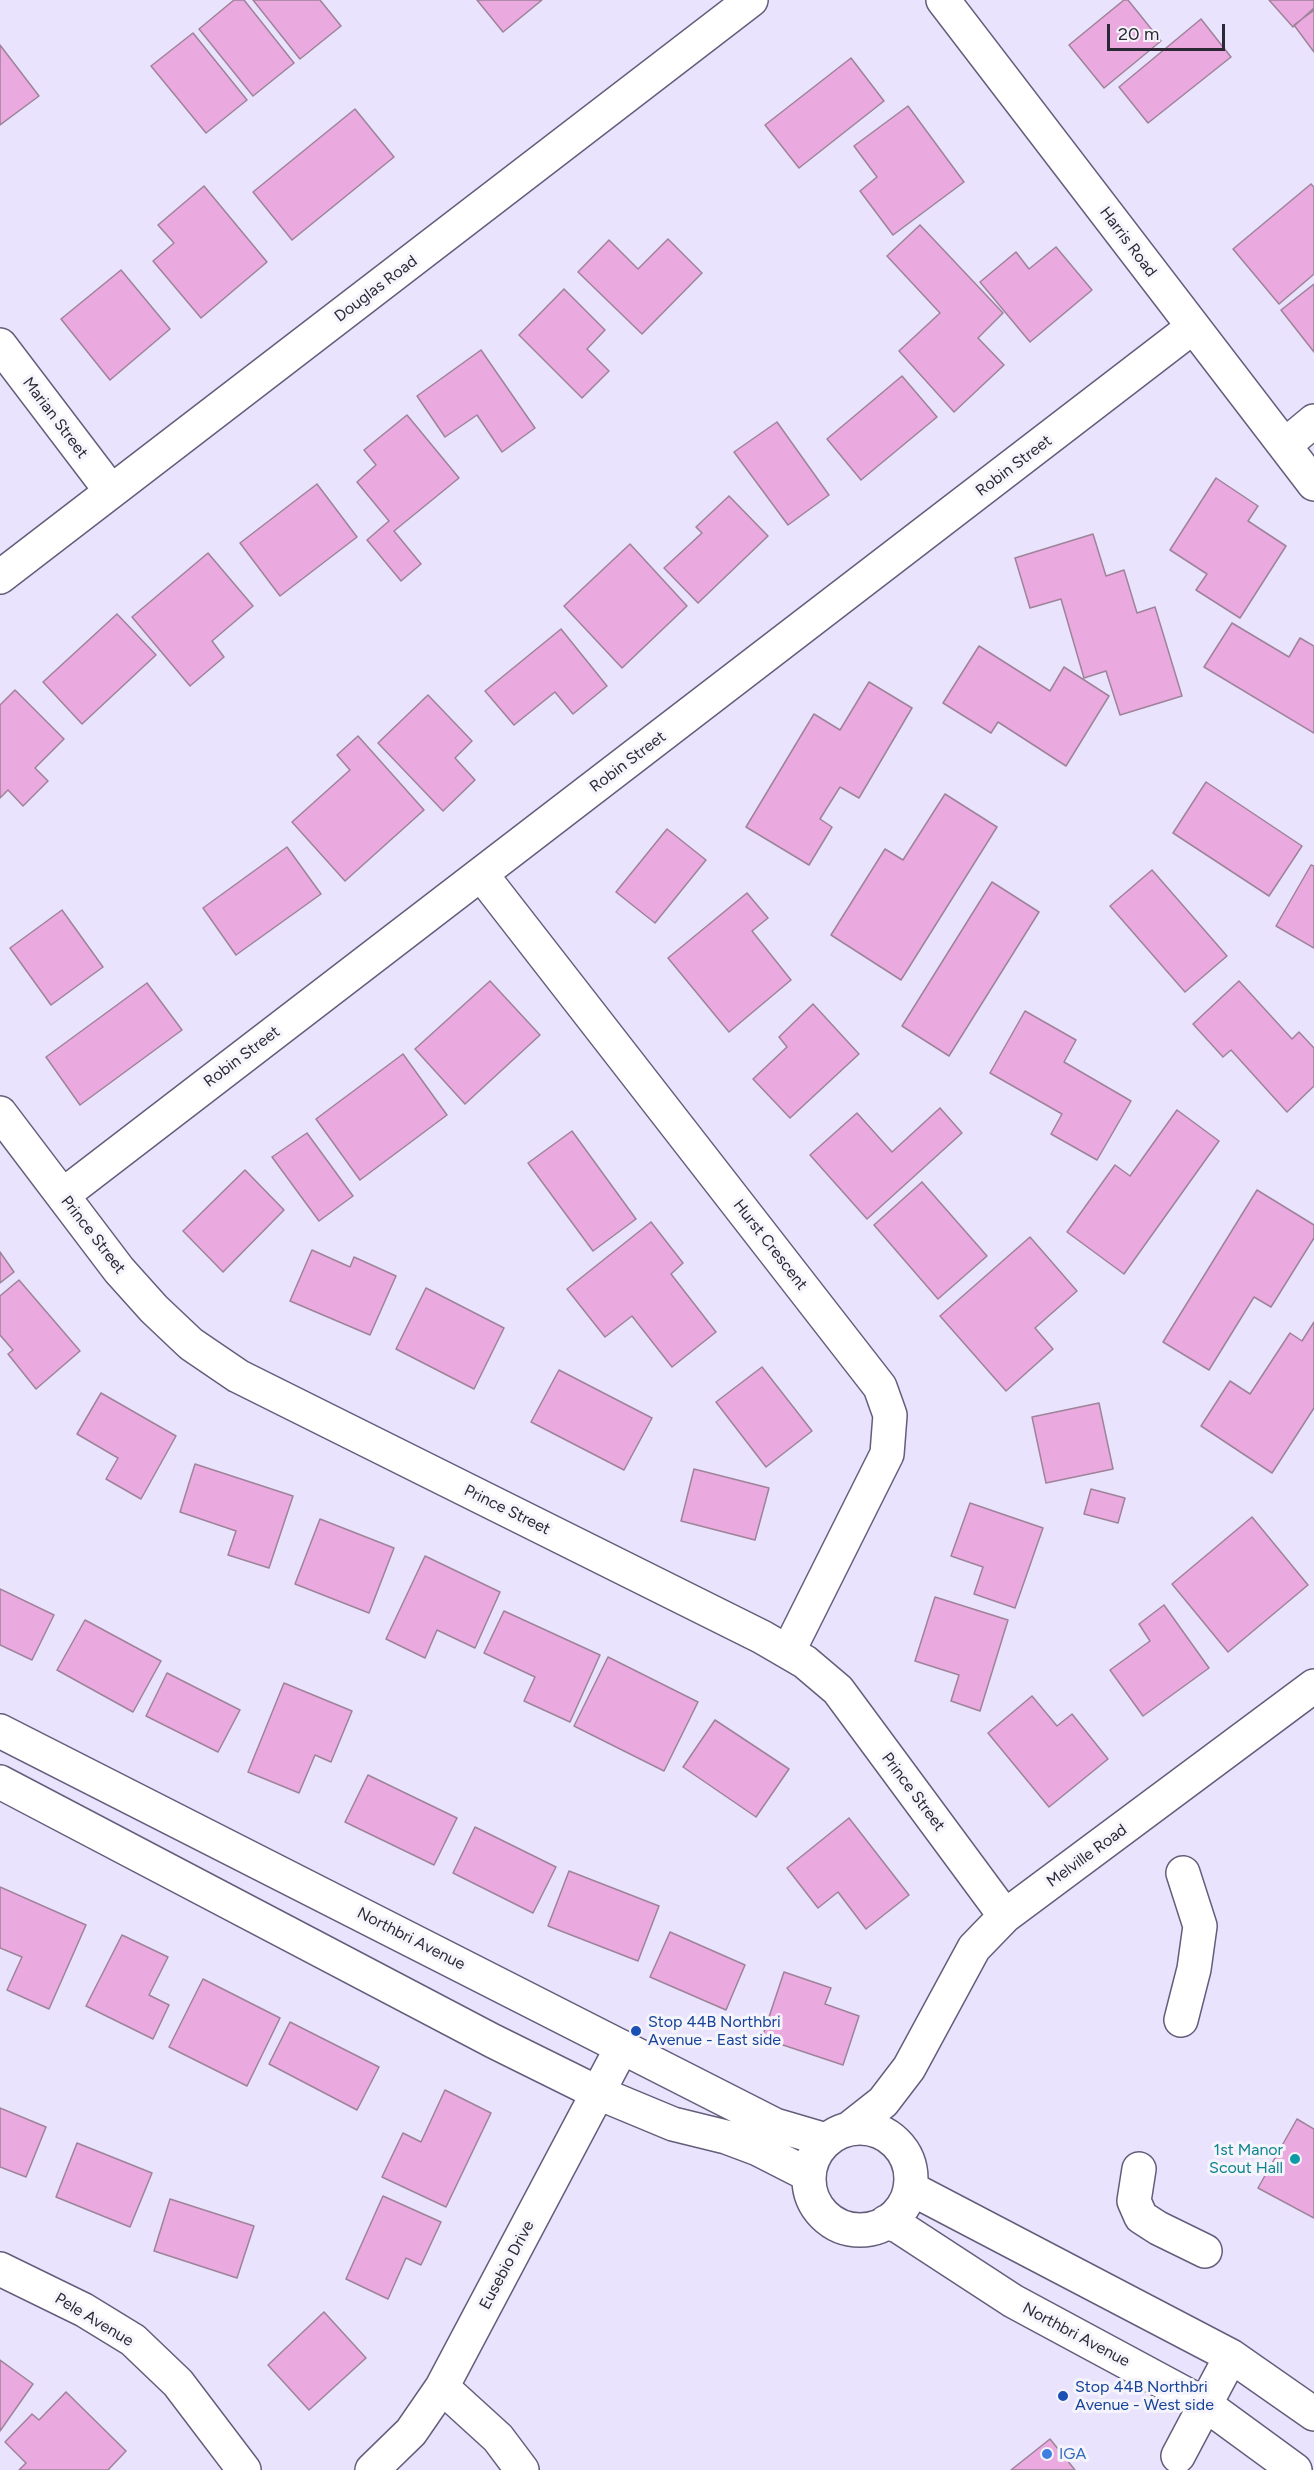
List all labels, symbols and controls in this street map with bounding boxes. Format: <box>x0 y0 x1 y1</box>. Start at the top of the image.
scale bar <box>1110 12 1228 50</box>
text: 20 m <box>1118 23 1159 45</box>
street label: Harris Road <box>1095 203 1161 281</box>
street label: Douglas Road <box>331 252 421 326</box>
street label: Marian Street <box>18 374 92 462</box>
street label: Robin Street <box>972 431 1056 501</box>
street label: Robin Street <box>586 727 670 797</box>
street label: Robin Street <box>200 1022 284 1092</box>
street label: Prince Street <box>57 1192 129 1278</box>
street label: Hurst Crescent <box>729 1196 811 1294</box>
street label: Prince Street <box>461 1481 553 1539</box>
street label: Prince Street <box>877 1749 949 1835</box>
street label: Melville Road <box>1043 1820 1131 1892</box>
street label: Northbri Avenue <box>354 1904 468 1974</box>
place label: Stop 44B Northbri Avenue - East side <box>648 2012 781 2050</box>
marker: Stop 44B Northbri Avenue - East side <box>629 2024 643 2038</box>
place label: 1st Manor Scout Hall <box>1209 2140 1283 2178</box>
marker: 1st Manor Scout Hall <box>1288 2152 1302 2166</box>
street label: Eusebio Drive <box>476 2217 538 2313</box>
street label: Pele Avenue <box>51 2289 137 2351</box>
street label: Northbri Avenue <box>1019 2299 1133 2371</box>
place label: Stop 44B Northbri Avenue - West side <box>1075 2377 1214 2415</box>
marker: Stop 44B Northbri Avenue - West side <box>1056 2389 1070 2403</box>
place label: IGA <box>1059 2444 1086 2464</box>
marker: IGA <box>1040 2447 1054 2461</box>

